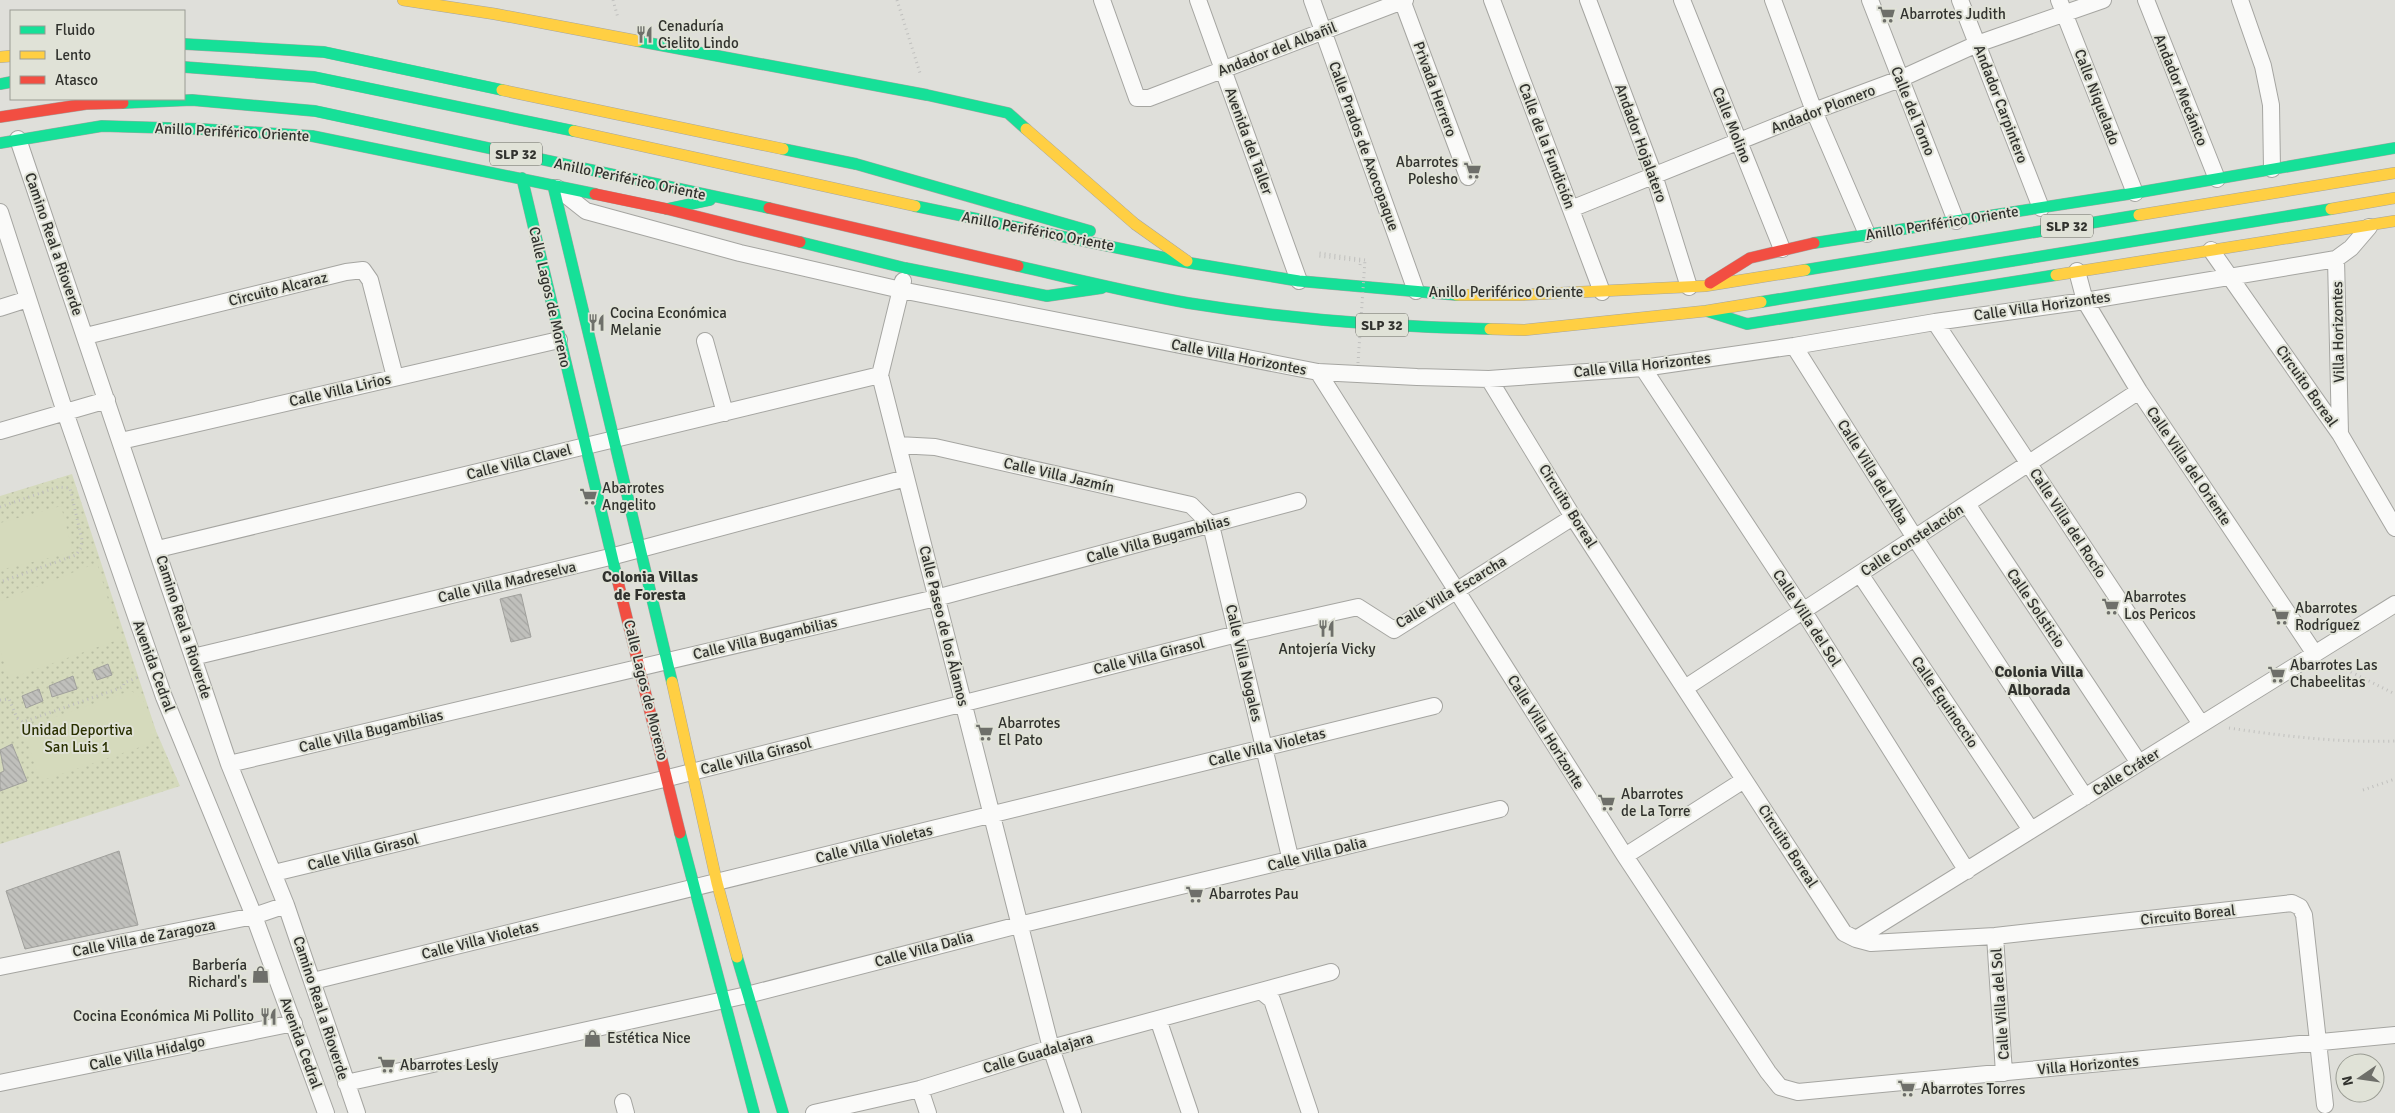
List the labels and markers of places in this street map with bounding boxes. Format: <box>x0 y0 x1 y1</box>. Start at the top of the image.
supermarket icon: Abarrotes Judith <box>1876 4 1896 24</box>
place label: Abarrotes Judith <box>1900 5 2006 23</box>
place label: Cenaduría Cielito Lindo <box>658 17 739 52</box>
restaurant icon: Cenaduría Cielito Lindo <box>634 25 654 45</box>
place label: Abarrotes Polesho <box>1396 153 1458 188</box>
supermarket icon: Abarrotes Polesho <box>1462 161 1482 181</box>
place label: Cocina Económica Melanie <box>610 304 727 339</box>
restaurant icon: Cocina Económica Melanie <box>586 312 606 332</box>
place label: Abarrotes Angelito <box>602 479 665 514</box>
supermarket icon: Abarrotes Angelito <box>578 487 598 507</box>
place label: Abarrotes Los Pericos <box>2124 588 2196 623</box>
supermarket icon: Abarrotes Los Pericos <box>2100 596 2120 616</box>
place label: Abarrotes Rodríguez <box>2295 599 2360 634</box>
supermarket icon: Abarrotes Rodríguez <box>2271 607 2291 627</box>
restaurant icon: Antojería Vicky <box>1317 618 1337 638</box>
place label: Antojería Vicky <box>1279 640 1375 658</box>
place label: Abarrotes Las Chabeelitas <box>2290 656 2378 691</box>
supermarket icon: Abarrotes Las Chabeelitas <box>2266 664 2286 684</box>
place label: Abarrotes El Pato <box>998 714 1061 749</box>
supermarket icon: Abarrotes El Pato <box>974 722 994 742</box>
place label: Abarrotes de La Torre <box>1621 785 1691 820</box>
supermarket icon: Abarrotes de La Torre <box>1597 793 1617 813</box>
supermarket icon: Abarrotes Pau <box>1185 884 1205 904</box>
place label: Abarrotes Pau <box>1209 885 1299 903</box>
place label: Barbería Richard's <box>188 956 247 991</box>
shop icon: Barbería Richard's <box>251 964 271 984</box>
restaurant icon: Cocina Económica Mi Pollito <box>258 1006 278 1026</box>
place label: Cocina Económica Mi Pollito <box>73 1007 254 1025</box>
shop icon: Estética Nice <box>583 1028 603 1048</box>
place label: Estética Nice <box>607 1029 691 1047</box>
supermarket icon: Abarrotes Lesly <box>376 1055 396 1075</box>
place label: Abarrotes Lesly <box>400 1056 498 1074</box>
supermarket icon: Abarrotes Torres <box>1897 1079 1917 1099</box>
place label: Abarrotes Torres <box>1921 1080 2026 1098</box>

